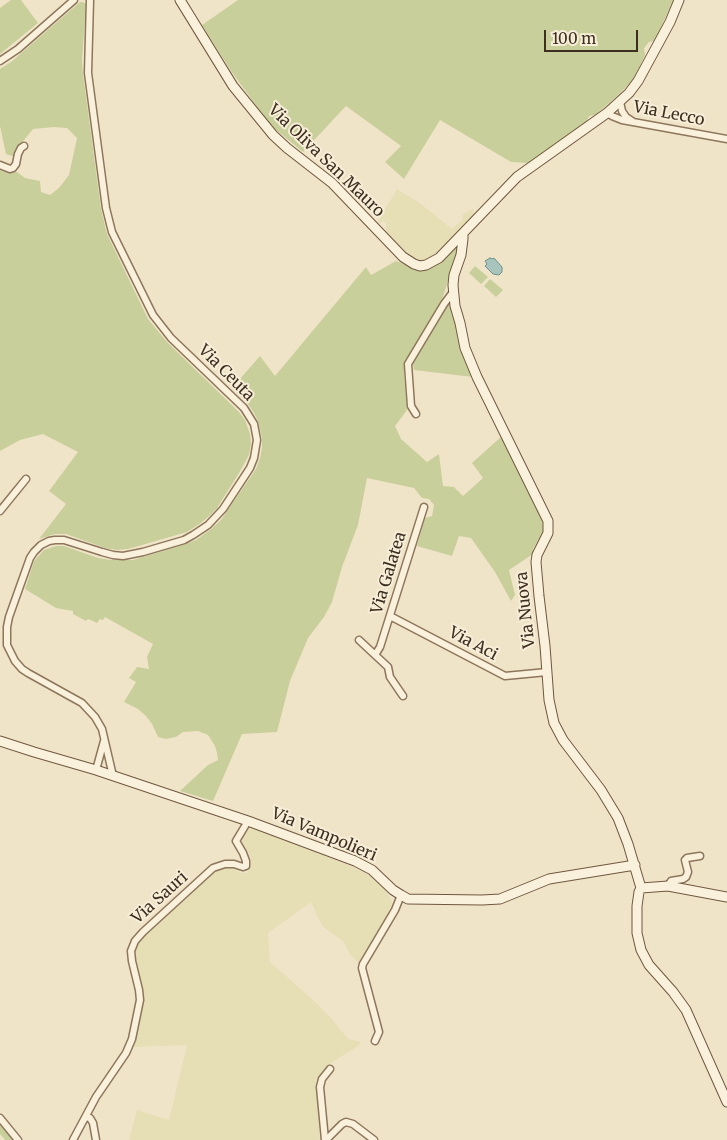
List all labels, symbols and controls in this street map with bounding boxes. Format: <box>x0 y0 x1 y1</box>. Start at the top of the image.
scale bar <box>547 20 641 52</box>
text: 100 m <box>552 29 596 48</box>
street label: Via Lecco <box>632 98 706 130</box>
street label: Via Oliva San Mauro <box>264 101 388 221</box>
street label: Via Ceuta <box>194 341 258 405</box>
street label: Via Galatea <box>367 530 411 616</box>
street label: Via Nuova <box>512 571 540 649</box>
street label: Via Aci <box>445 623 501 665</box>
street label: Via Vampolieri <box>269 804 379 866</box>
street label: Via Sauri <box>128 868 192 928</box>

